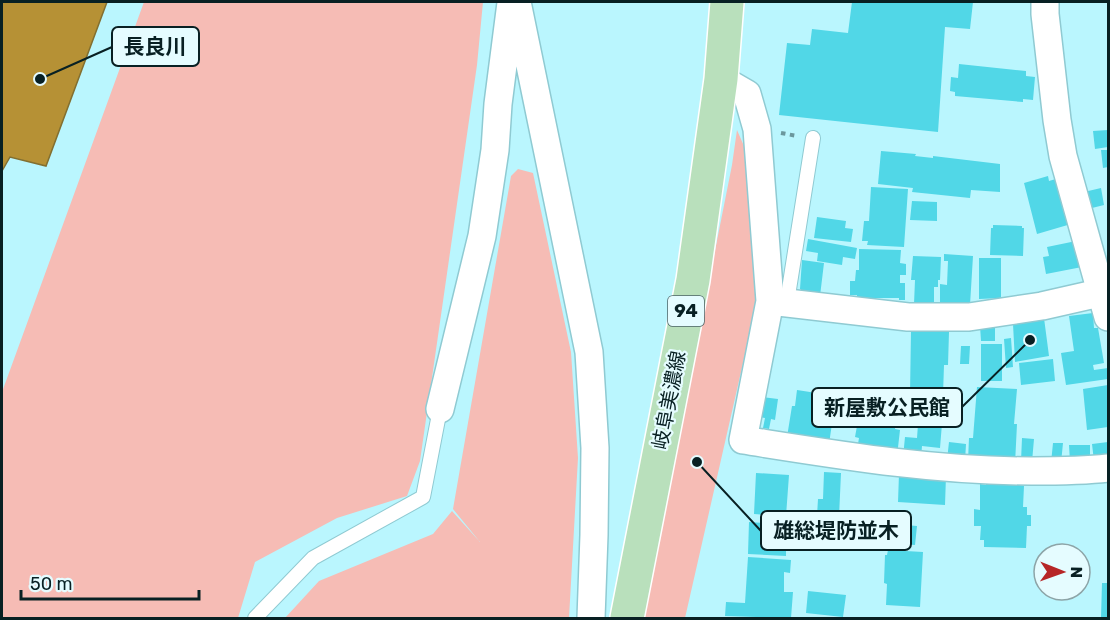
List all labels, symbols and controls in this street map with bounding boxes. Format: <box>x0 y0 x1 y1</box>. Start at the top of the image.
callout: 長良川 <box>112 27 199 66</box>
text: 長良川 <box>124 34 187 59</box>
road number: 94 <box>668 296 704 326</box>
street label: 岐阜美濃線 <box>648 349 690 451</box>
callout: 新屋敷公民館 <box>812 388 962 427</box>
text: 新屋敷公民館 <box>824 395 950 420</box>
callout: 雄総堤防並木 <box>761 511 911 550</box>
text: 雄総堤防並木 <box>773 518 899 543</box>
north arrow <box>1032 542 1092 602</box>
scale bar <box>21 563 200 601</box>
text: N <box>1067 566 1086 578</box>
text: 50 m <box>30 573 73 595</box>

